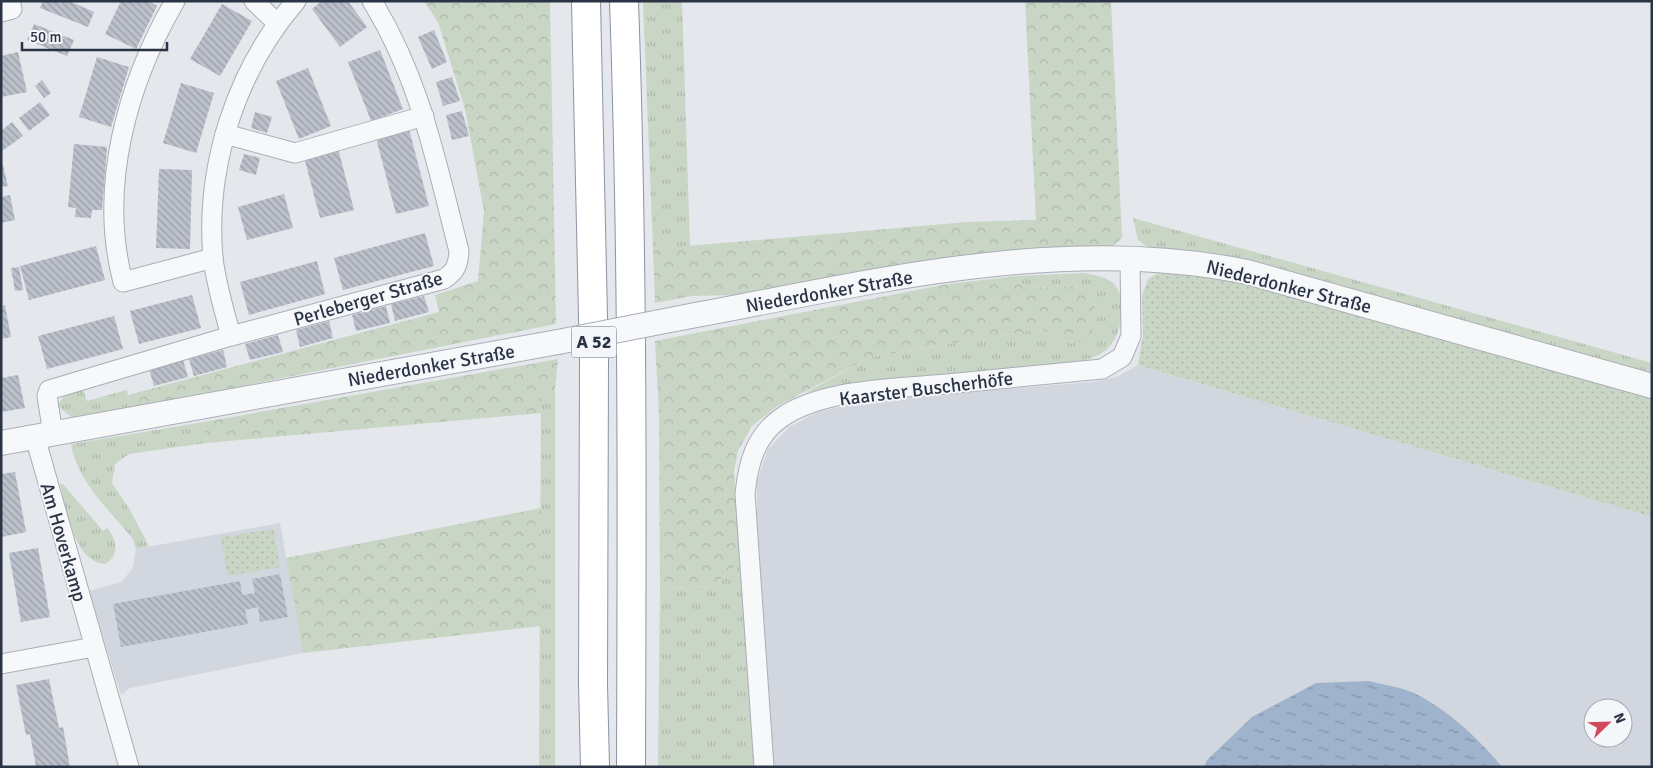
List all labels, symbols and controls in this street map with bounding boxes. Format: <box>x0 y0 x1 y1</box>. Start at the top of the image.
scale bar <box>22 20 168 52</box>
text: 50 m <box>30 28 61 46</box>
street label: Niederdonker Straße <box>1204 255 1374 319</box>
street label: Niederdonker Straße <box>744 265 915 318</box>
street label: Perleberger Straße <box>291 266 446 332</box>
road number: A 52 <box>572 327 616 358</box>
street label: Niederdonker Straße <box>346 339 517 392</box>
street label: Kaarster Buscherhöfe <box>838 366 1014 412</box>
street label: Am Hoverkamp <box>35 480 91 605</box>
north arrow <box>1583 698 1633 748</box>
text: N <box>1610 710 1629 726</box>

